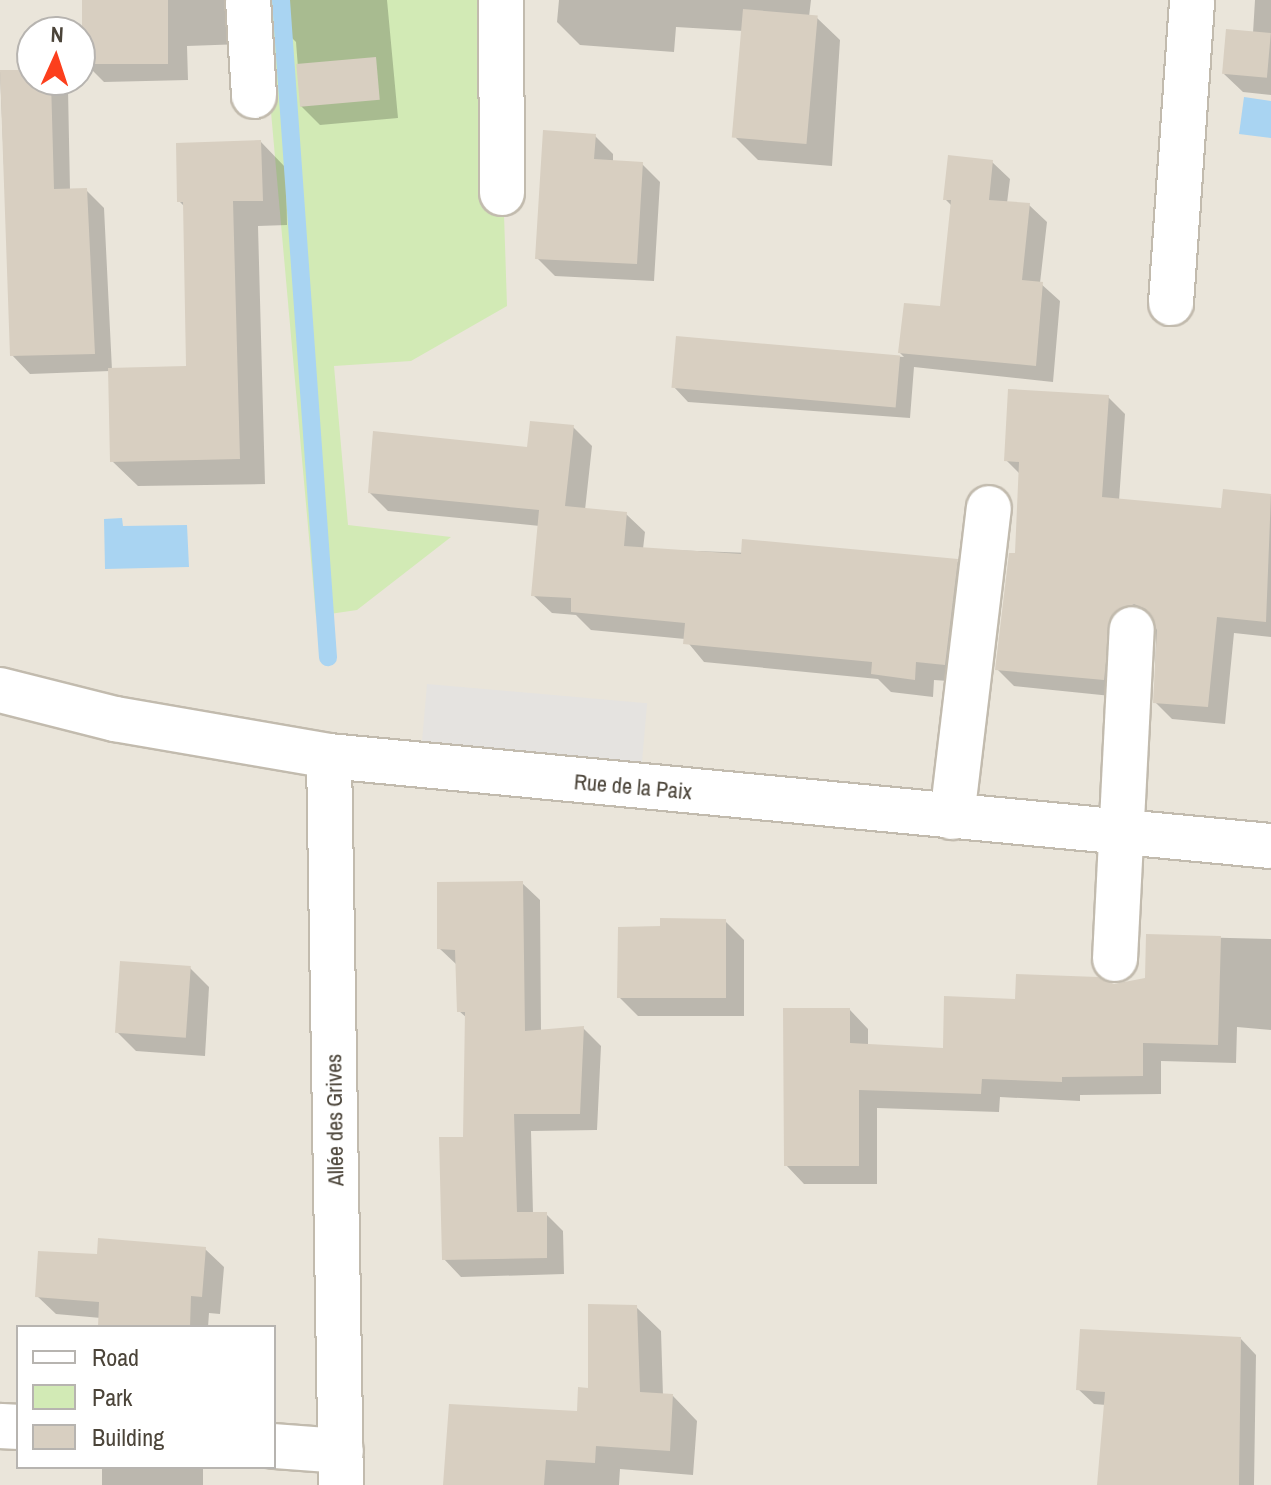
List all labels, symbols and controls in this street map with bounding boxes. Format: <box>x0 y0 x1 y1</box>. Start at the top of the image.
north arrow <box>16 16 96 96</box>
text: N <box>50 19 64 49</box>
street label: Rue de la Paix <box>573 769 693 805</box>
street label: Allée des Grives <box>321 1054 349 1186</box>
legend <box>16 1325 276 1469</box>
text: Road <box>92 1341 139 1373</box>
text: Park <box>92 1381 132 1413</box>
text: Building <box>92 1421 164 1453</box>

